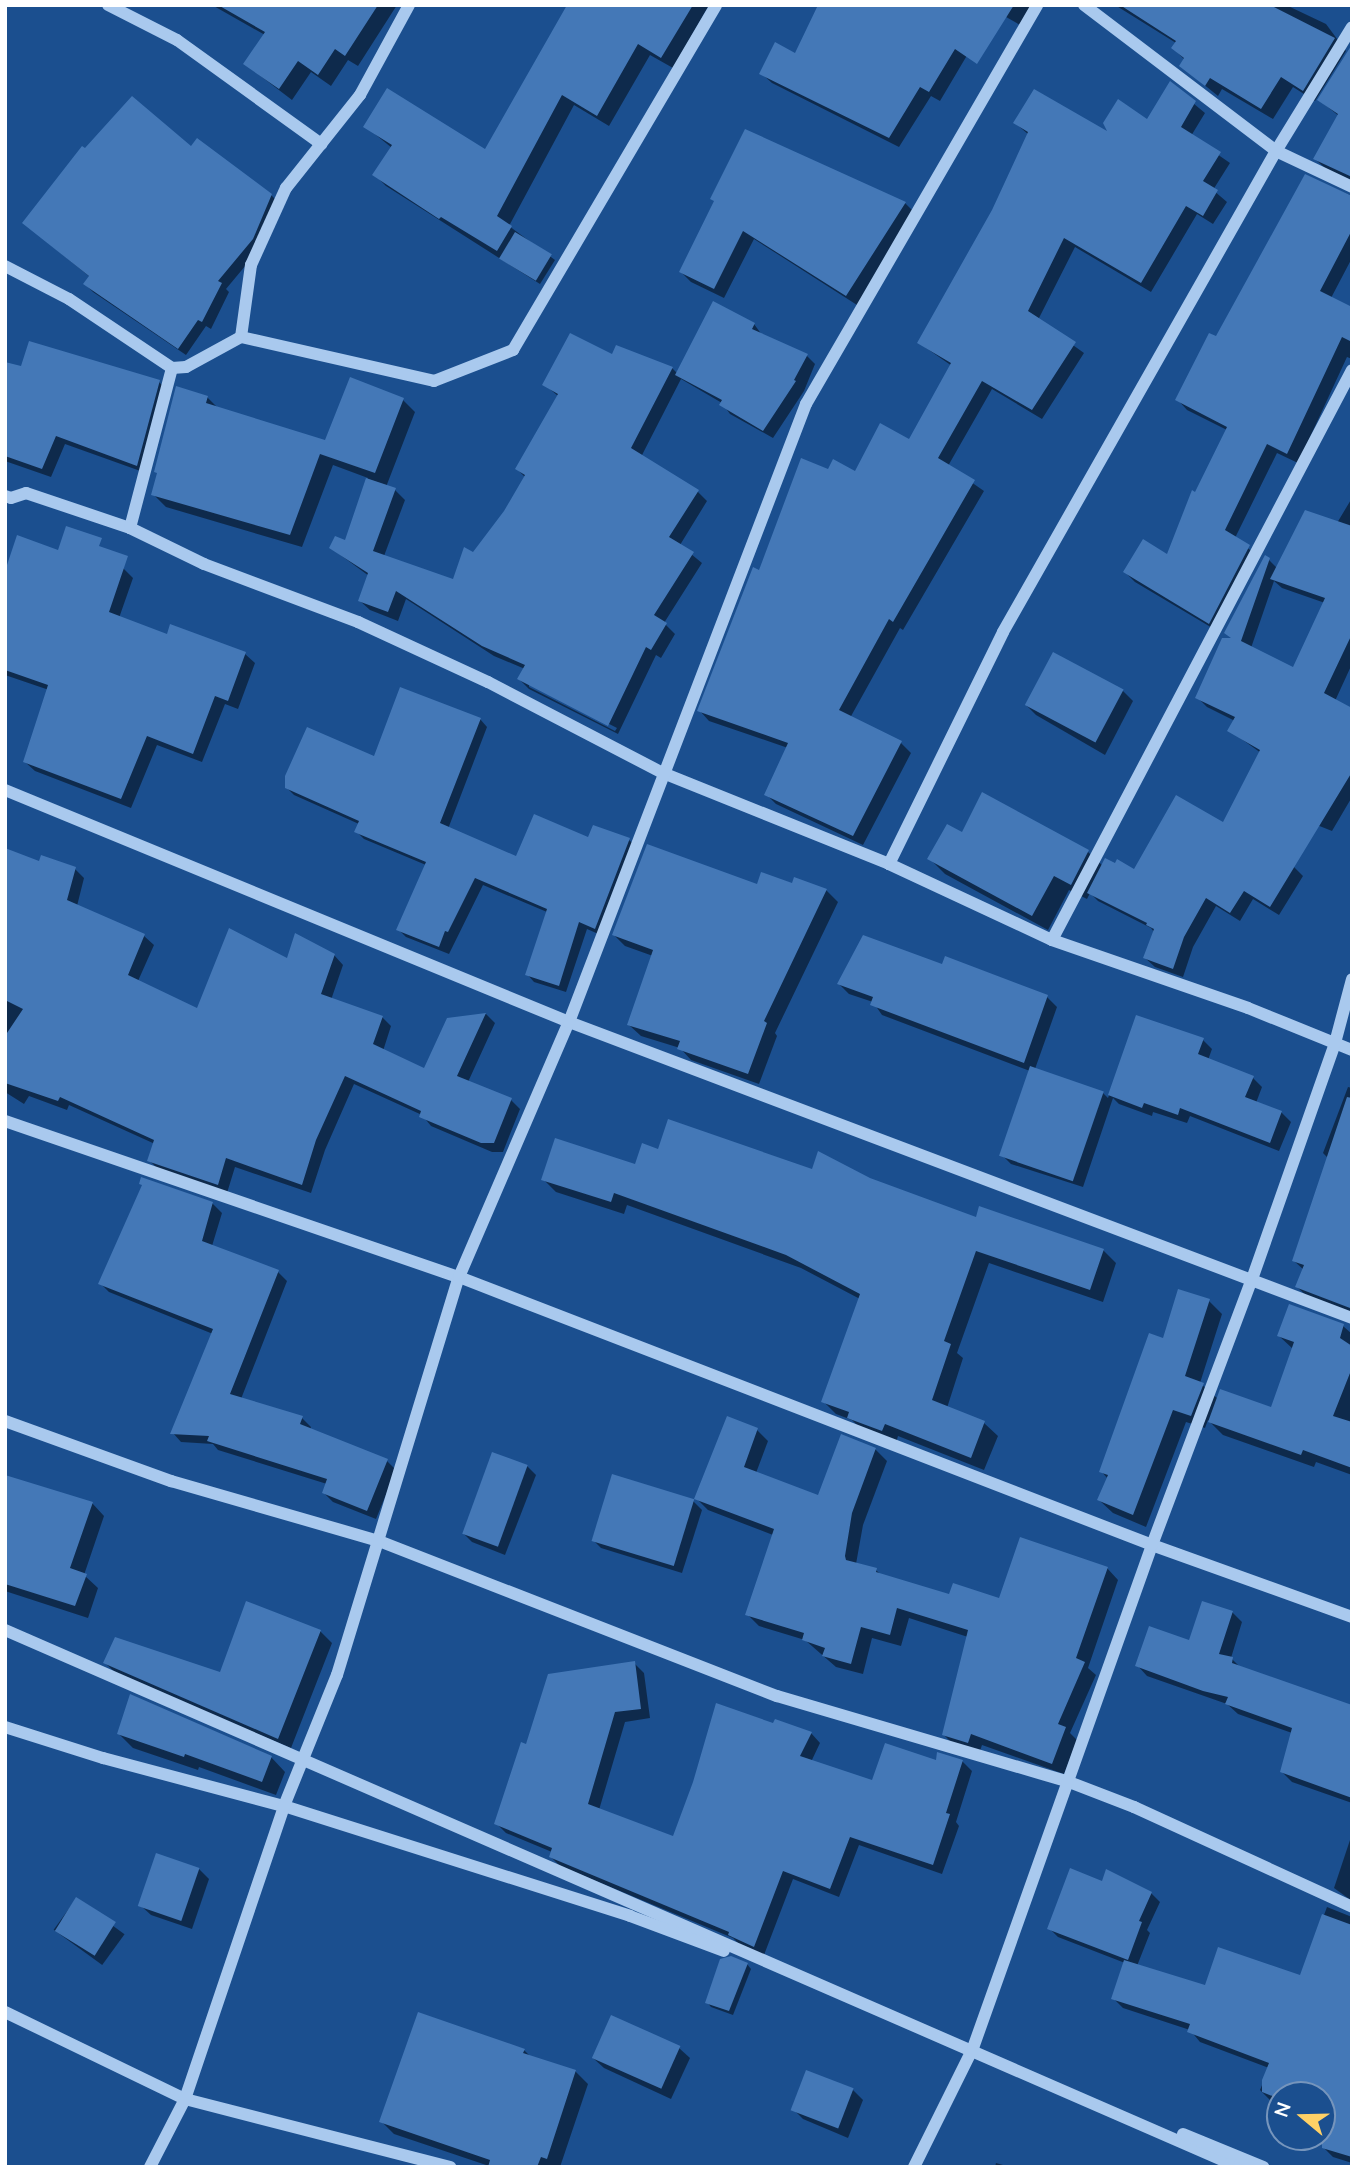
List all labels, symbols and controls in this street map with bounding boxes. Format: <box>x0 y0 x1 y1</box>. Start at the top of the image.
north arrow <box>1266 2081 1336 2151</box>
text: N <box>1268 2099 1298 2121</box>

